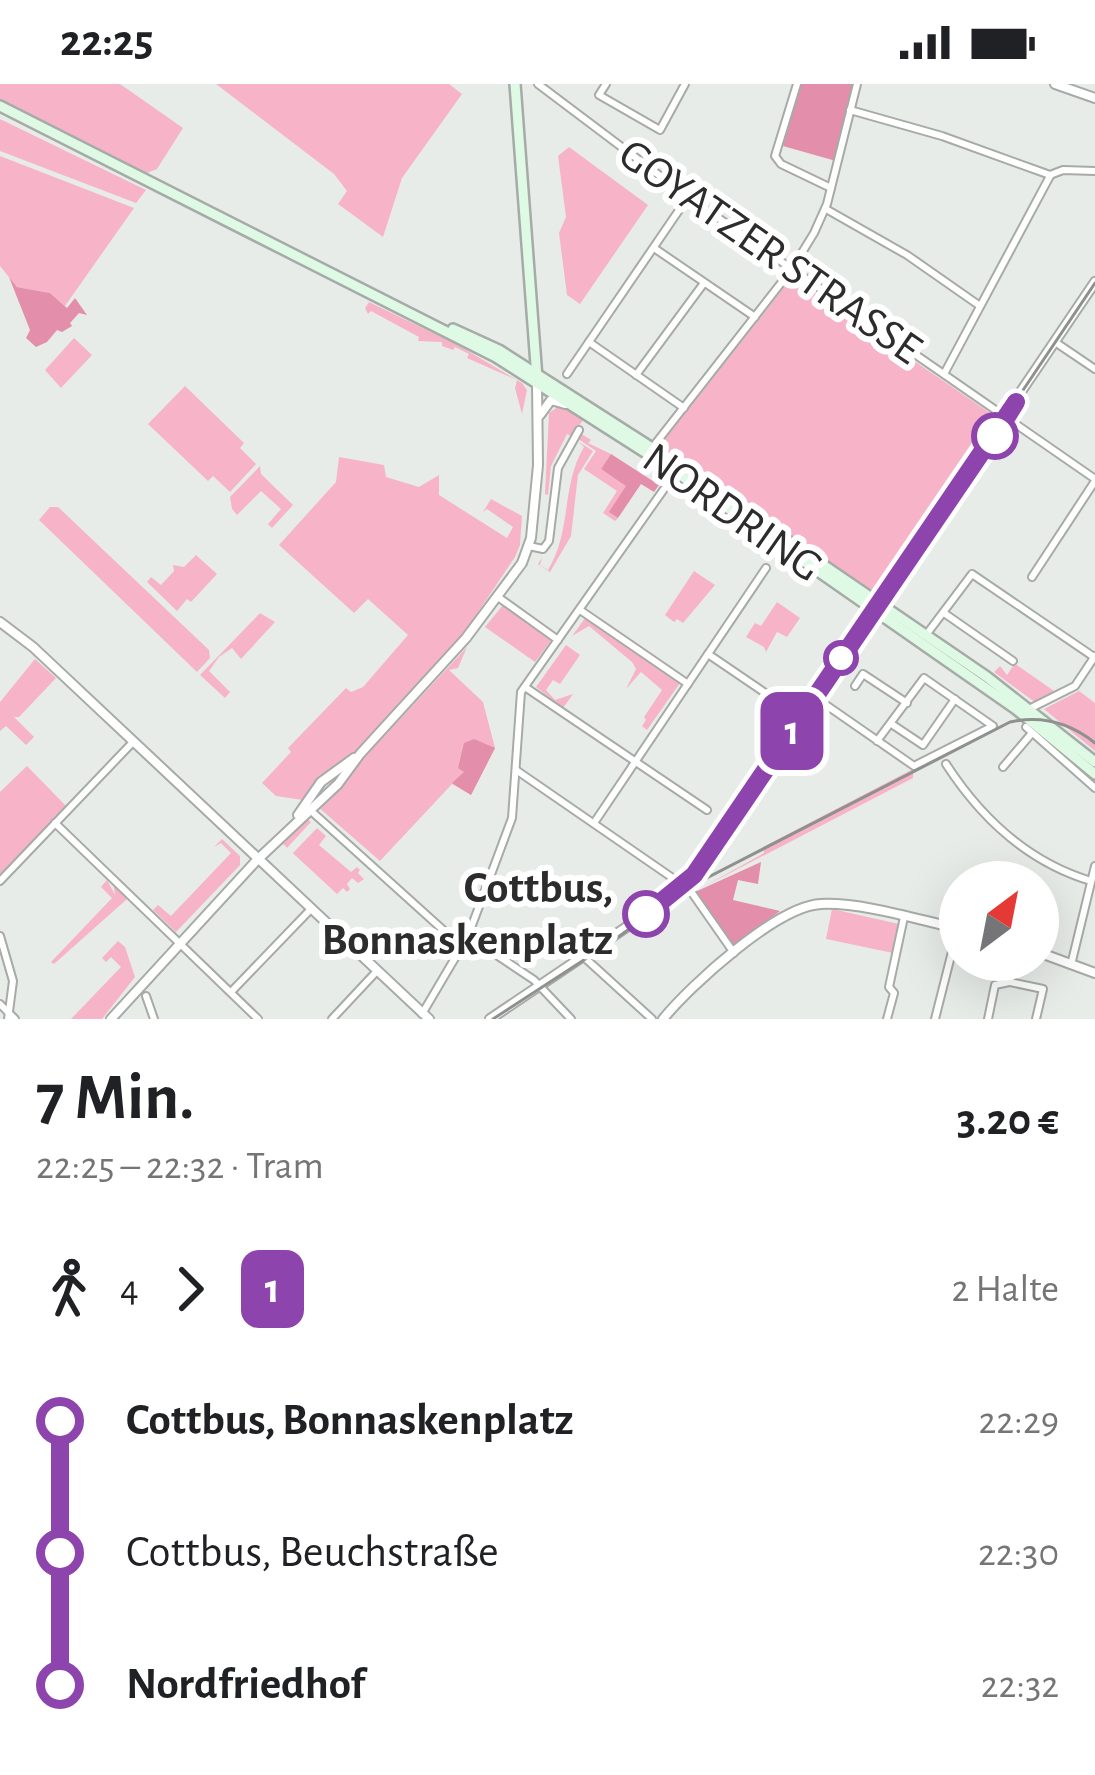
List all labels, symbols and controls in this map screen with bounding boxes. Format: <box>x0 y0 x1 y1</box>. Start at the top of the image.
text: 22:25 <box>60 19 153 64</box>
street label: GOYATZER STRASSE <box>611 131 929 373</box>
unlabelled marker <box>973 414 1017 458</box>
street label: NORDRING <box>634 435 830 591</box>
unlabelled marker <box>825 642 857 674</box>
line badge: 1 <box>753 692 831 770</box>
text: 1 <box>784 710 800 752</box>
north arrow <box>939 861 1059 981</box>
map controls <box>939 861 1059 981</box>
place label: Cottbus, Bonnaskenplatz <box>321 866 613 963</box>
marker: Cottbus, Bonnaskenplatz <box>624 892 668 936</box>
text: 7 Min. <box>36 1065 194 1131</box>
text: 3.20 € <box>957 1098 1059 1143</box>
text: 22:25 – 22:32 · Tram <box>36 1147 324 1186</box>
icon: walk <box>36 1256 102 1322</box>
icon: forward <box>157 1256 223 1322</box>
text: 1 <box>265 1268 280 1310</box>
text: 4 <box>120 1270 139 1309</box>
text: 2 Halte <box>951 1270 1059 1309</box>
text: Cottbus, Bonnaskenplatz <box>126 1398 574 1443</box>
text: 22:29 <box>979 1402 1059 1441</box>
text: Cottbus, Beuchstraße <box>126 1530 499 1575</box>
text: 22:30 <box>978 1534 1059 1573</box>
text: Nordfriedhof <box>126 1662 365 1707</box>
text: 22:32 <box>981 1666 1059 1705</box>

